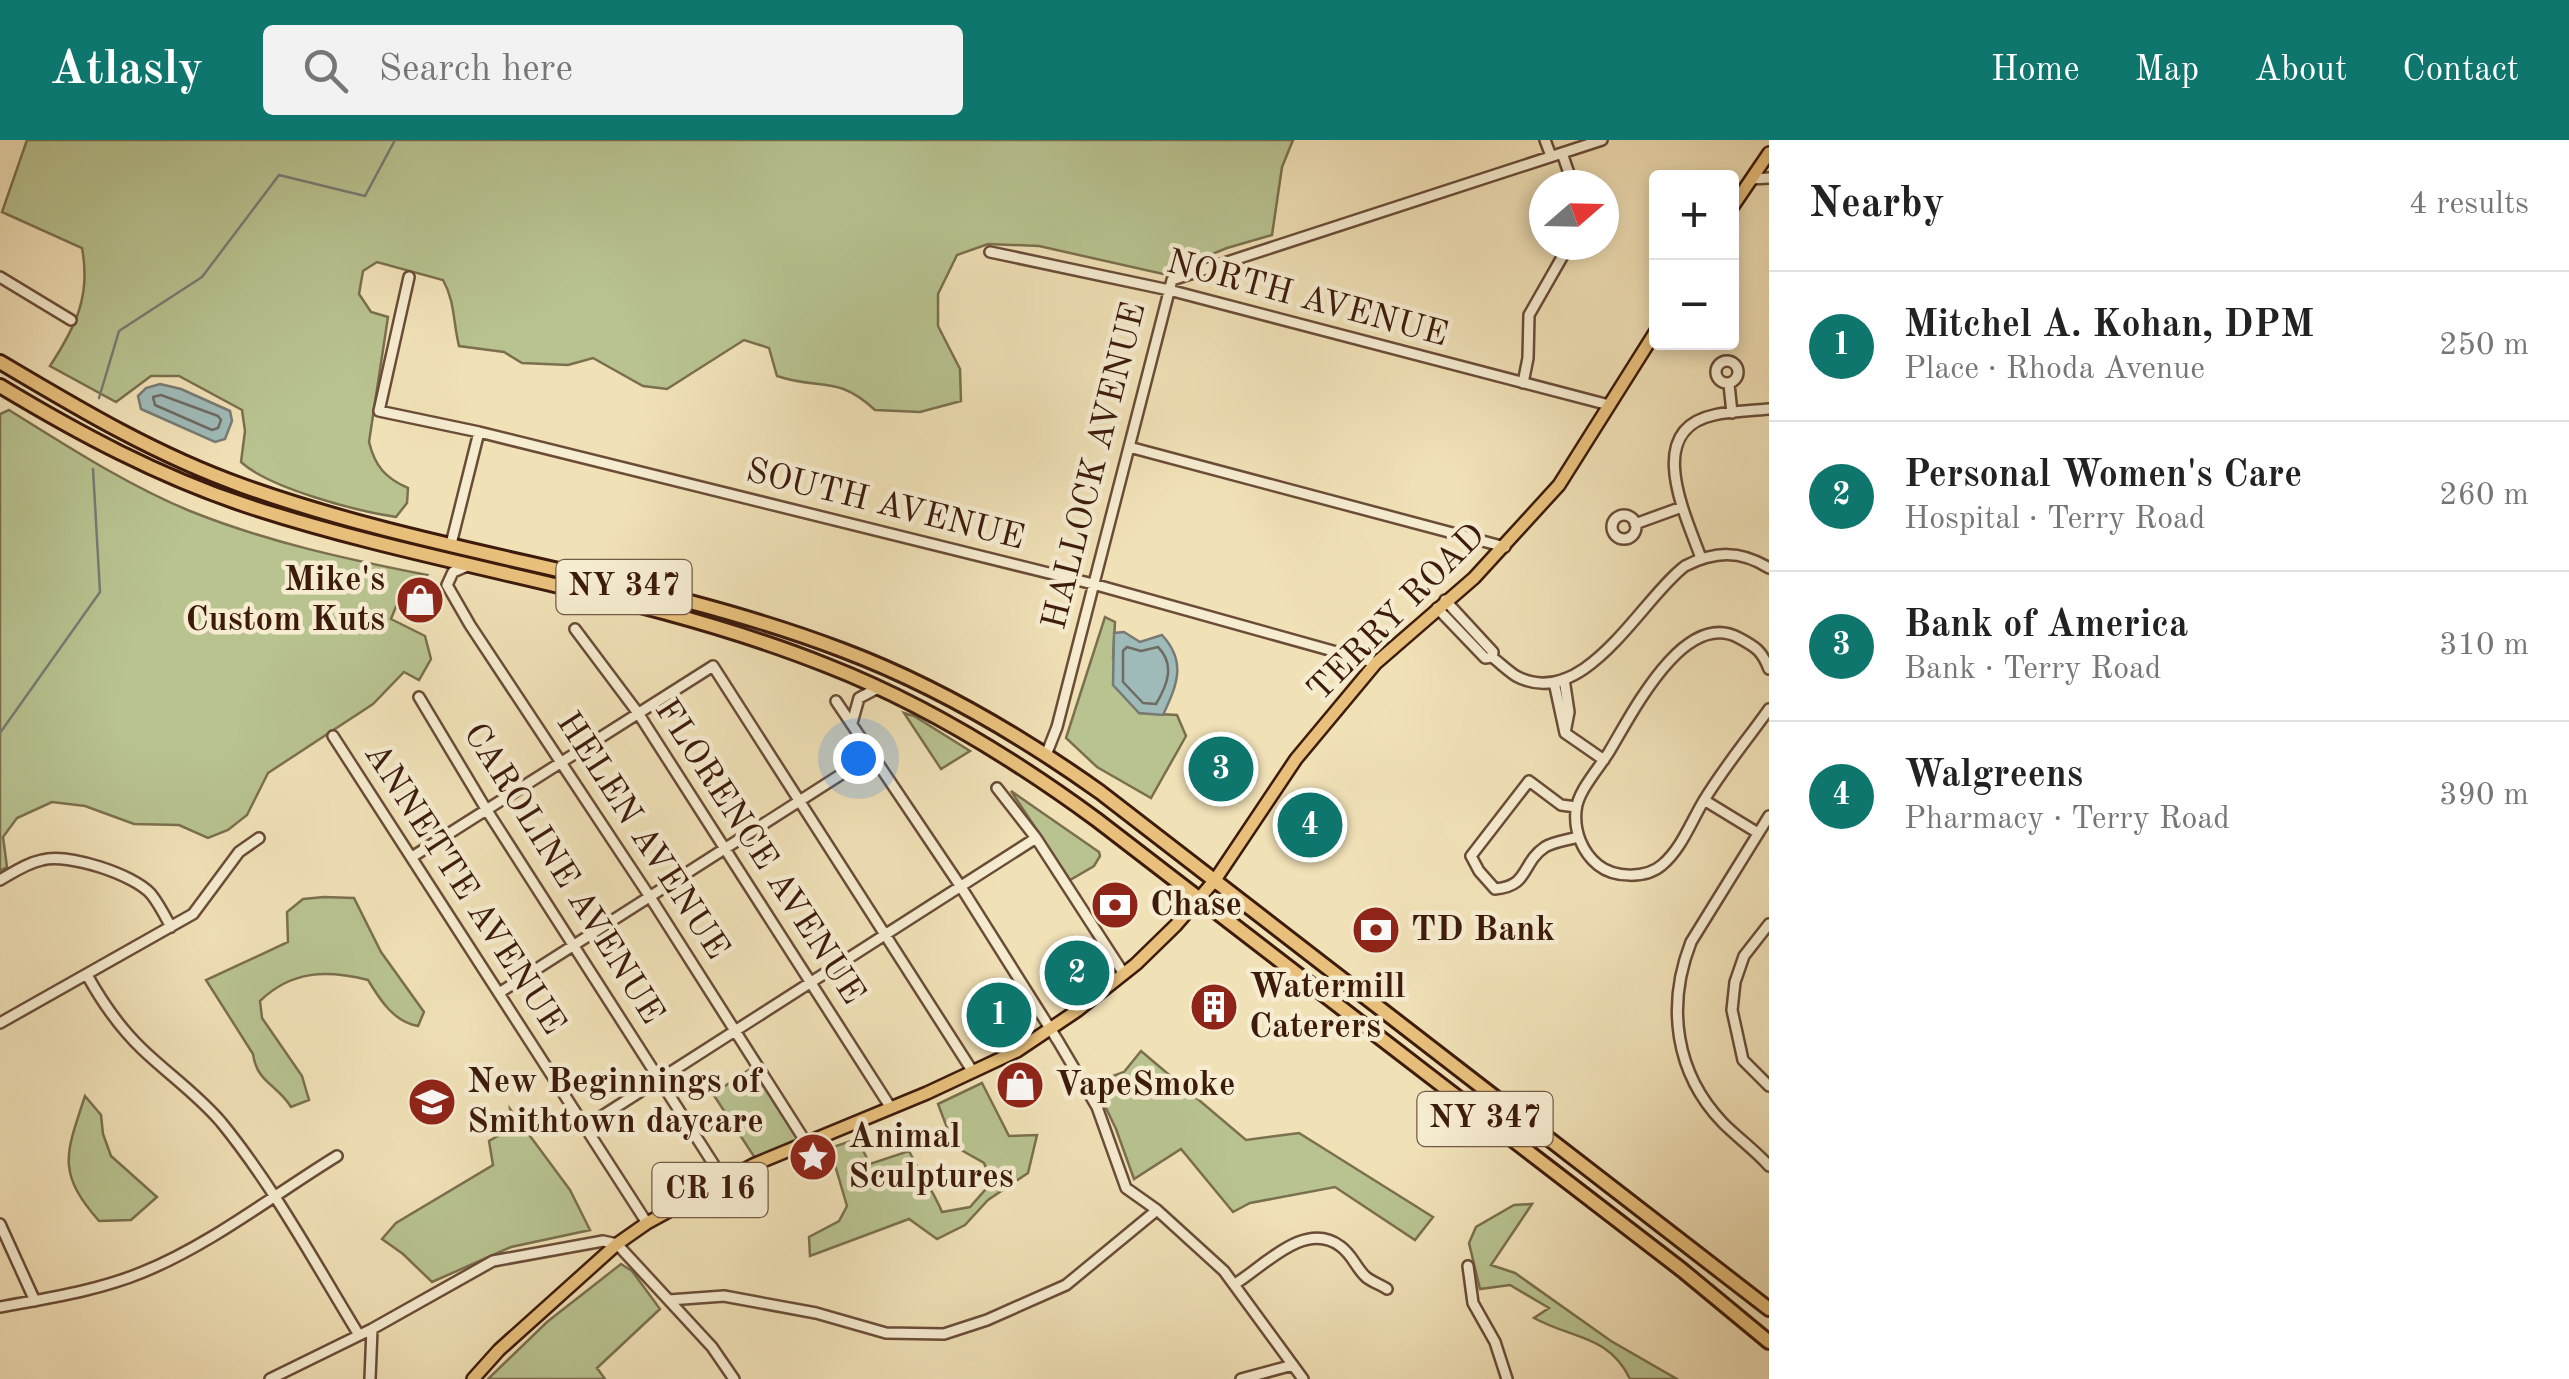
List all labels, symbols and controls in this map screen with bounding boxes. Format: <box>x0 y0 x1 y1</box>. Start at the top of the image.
search box <box>263 25 963 115</box>
icon: search <box>298 43 353 98</box>
text: Atlasly <box>50 46 203 94</box>
text: Search here <box>378 51 573 89</box>
text: Home <box>1991 53 2080 88</box>
text: Map <box>2135 53 2199 88</box>
text: About <box>2254 53 2347 88</box>
text: Contact <box>2402 53 2519 88</box>
north arrow <box>1529 170 1619 260</box>
map controls <box>1649 170 1739 350</box>
button: + <box>1649 170 1739 260</box>
text: Nearby <box>1809 184 1945 226</box>
text: 4 results <box>2409 189 2529 221</box>
street label: NORTH AVENUE <box>1163 245 1451 353</box>
button: − <box>1649 260 1739 350</box>
street label: HALLOCK AVENUE <box>1037 299 1153 633</box>
text: Mitchel A. Kohan, DPM <box>1904 307 2314 345</box>
text: 1 <box>1832 330 1851 362</box>
text: 250 m <box>2439 330 2529 362</box>
text: Place · Rhoda Avenue <box>1904 354 2205 386</box>
street label: SOUTH AVENUE <box>742 453 1028 557</box>
text: Personal Women's Care <box>1904 457 2302 495</box>
text: 2 <box>1832 480 1851 512</box>
text: 260 m <box>2439 480 2529 512</box>
text: Hospital · Terry Road <box>1904 504 2206 536</box>
street label: TERRY ROAD <box>1302 518 1492 708</box>
road number: NY 347 <box>556 560 692 614</box>
place label: Mike's Custom Kuts <box>185 563 385 638</box>
shop icon: Mike's Custom Kuts <box>394 574 446 626</box>
text: Bank of America <box>1904 607 2188 645</box>
text: 3 <box>1832 630 1851 662</box>
text: 310 m <box>2439 630 2529 662</box>
text: Bank · Terry Road <box>1904 654 2162 686</box>
street label: FLORENCE AVENUE <box>647 693 871 1011</box>
street label: HELEN AVENUE <box>549 706 735 966</box>
street label: CAROLINE AVENUE <box>456 718 670 1030</box>
pin: 3 <box>1188 732 1254 806</box>
your location <box>833 733 884 784</box>
street label: ANNETTE AVENUE <box>357 737 571 1041</box>
text: Walgreens <box>1904 757 2083 795</box>
text: 4 <box>1832 780 1851 812</box>
text: 390 m <box>2439 780 2529 812</box>
pin: 4 <box>1278 788 1342 862</box>
text: Pharmacy · Terry Road <box>1904 804 2230 836</box>
bank icon: Chase <box>1089 879 1141 931</box>
place label: Chase <box>1150 888 1242 923</box>
bank icon: TD Bank <box>1350 904 1402 956</box>
place label: TD Bank <box>1411 913 1555 948</box>
pin: 2 <box>1044 936 1110 1010</box>
place label: Watermill Caterers <box>1249 970 1406 1045</box>
pin: 1 <box>966 978 1032 1052</box>
building icon: Watermill Caterers <box>1188 981 1240 1033</box>
shop icon: VapeSmoke <box>994 1059 1046 1111</box>
place label: New Beginnings of Smithtown daycare <box>467 1065 764 1140</box>
place label: VapeSmoke <box>1055 1068 1235 1103</box>
school or university icon: New Beginnings of Smithtown daycare <box>406 1076 458 1128</box>
road number: NY 347 <box>1418 1092 1552 1146</box>
place label: Animal Sculptures <box>848 1120 1014 1195</box>
place icon: Animal Sculptures <box>787 1131 839 1183</box>
road number: CR 16 <box>652 1163 768 1217</box>

